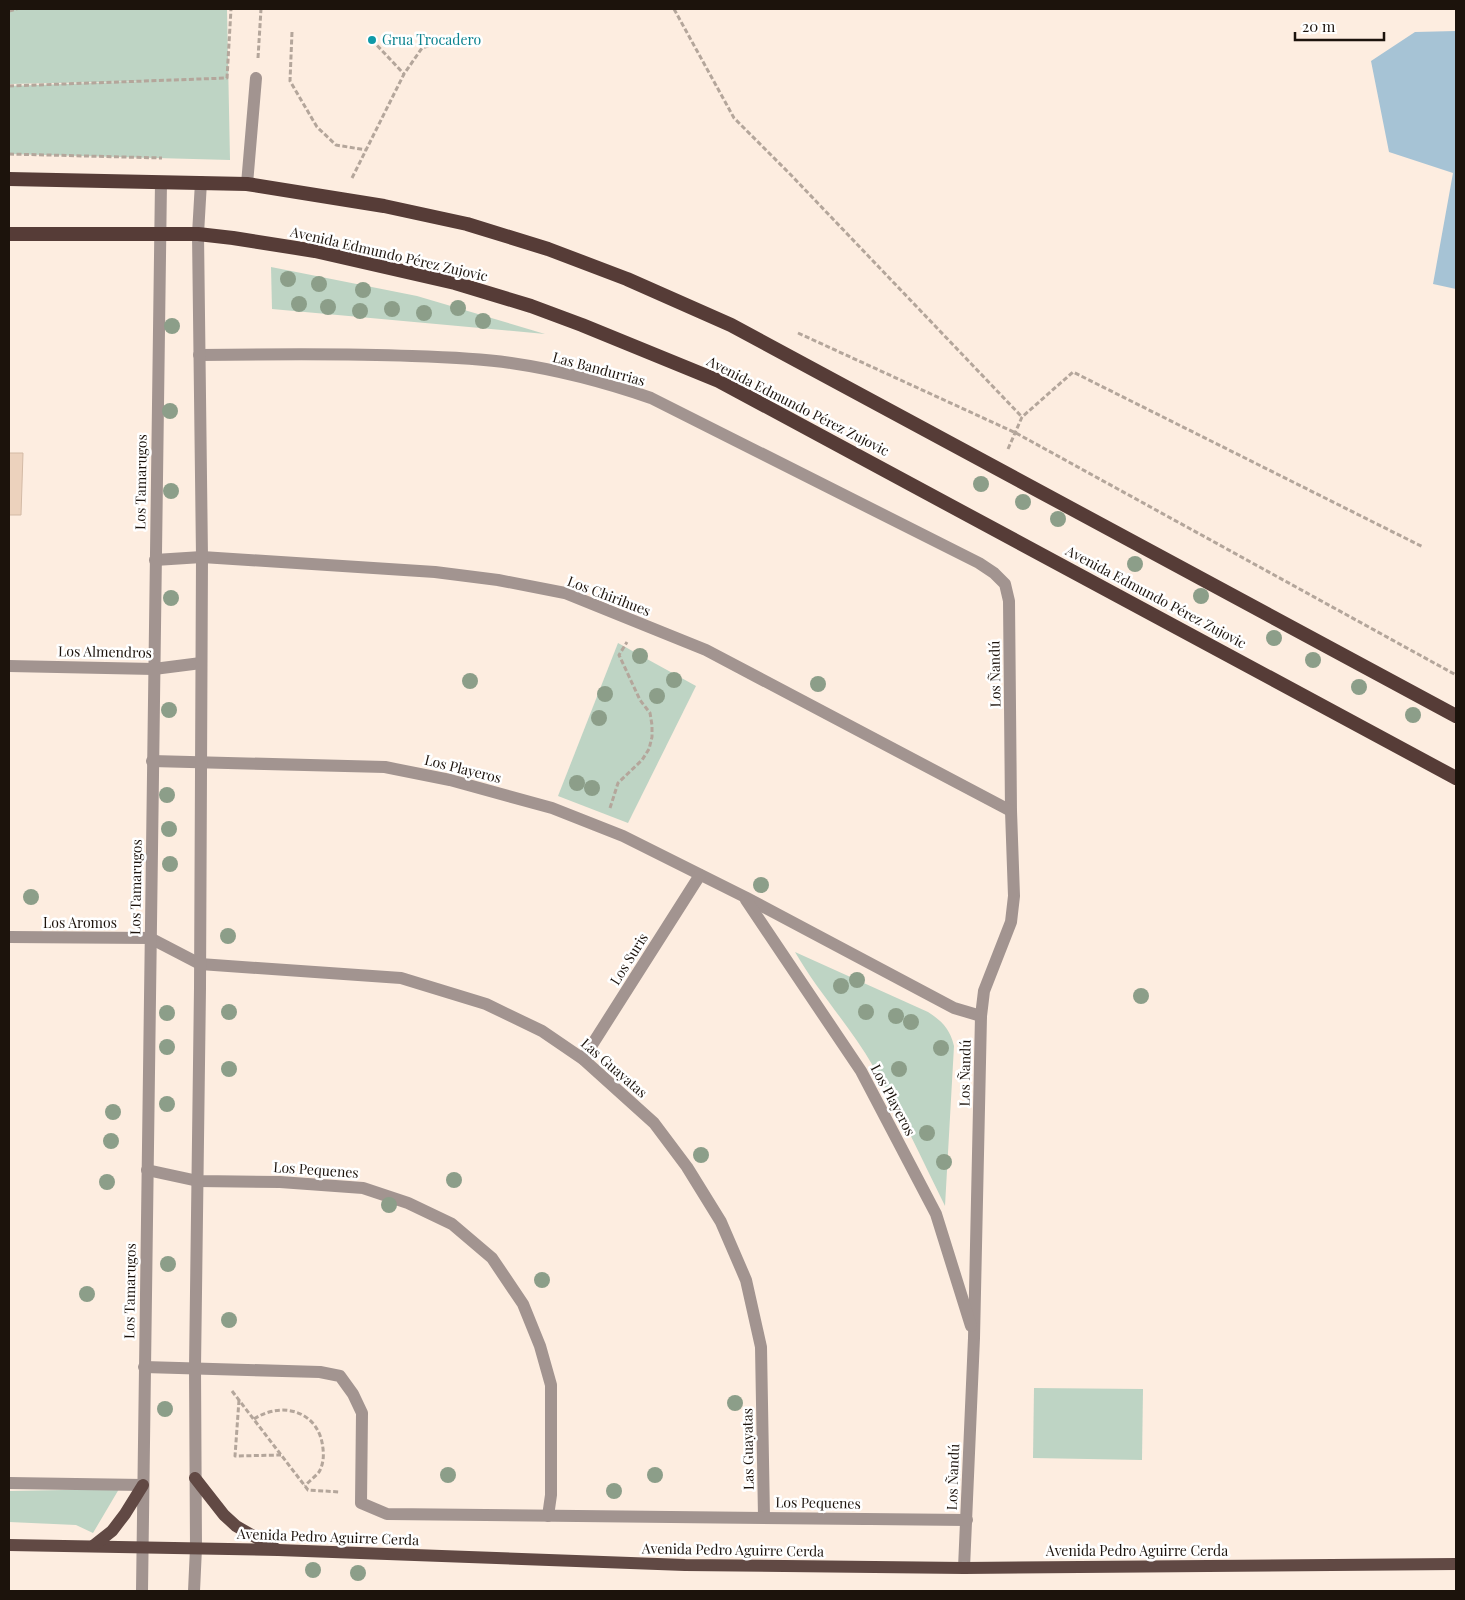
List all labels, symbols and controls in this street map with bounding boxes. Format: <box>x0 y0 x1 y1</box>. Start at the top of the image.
scale bar <box>1295 10 1384 42</box>
text: 20 m <box>1302 16 1336 36</box>
place label: Grua Trocadero <box>382 30 481 49</box>
marker: Grua Trocadero <box>366 34 378 46</box>
street label: Avenida Edmundo Pérez Zujovic <box>288 221 490 286</box>
street label: Las Bandurrias <box>551 347 647 390</box>
street label: Avenida Edmundo Pérez Zujovic <box>703 351 893 460</box>
street label: Los Tamarugos <box>130 434 151 530</box>
street label: Avenida Edmundo Pérez Zujovic <box>1062 540 1250 652</box>
street label: Los Chirihues <box>565 571 654 620</box>
street label: Los Ñandú <box>984 640 1005 708</box>
street label: Los Almendros <box>58 641 152 662</box>
street label: Los Playeros <box>423 750 504 787</box>
street label: Los Tamarugos <box>125 839 146 935</box>
street label: Los Aromos <box>43 913 117 932</box>
street label: Los Suris <box>605 929 652 988</box>
street label: Las Guayatas <box>577 1034 651 1102</box>
street label: Los Ñandú <box>954 1039 975 1107</box>
street label: Los Playeros <box>867 1061 920 1139</box>
street label: Los Pequenes <box>273 1157 359 1182</box>
street label: Los Tamarugos <box>119 1243 140 1339</box>
street label: Las Guayatas <box>737 1408 758 1490</box>
street label: Los Ñandú <box>942 1443 963 1511</box>
street label: Los Pequenes <box>775 1492 861 1513</box>
street label: Avenida Pedro Aguirre Cerda <box>236 1524 419 1549</box>
street label: Avenida Pedro Aguirre Cerda <box>641 1538 824 1561</box>
street label: Avenida Pedro Aguirre Cerda <box>1045 1541 1228 1560</box>

